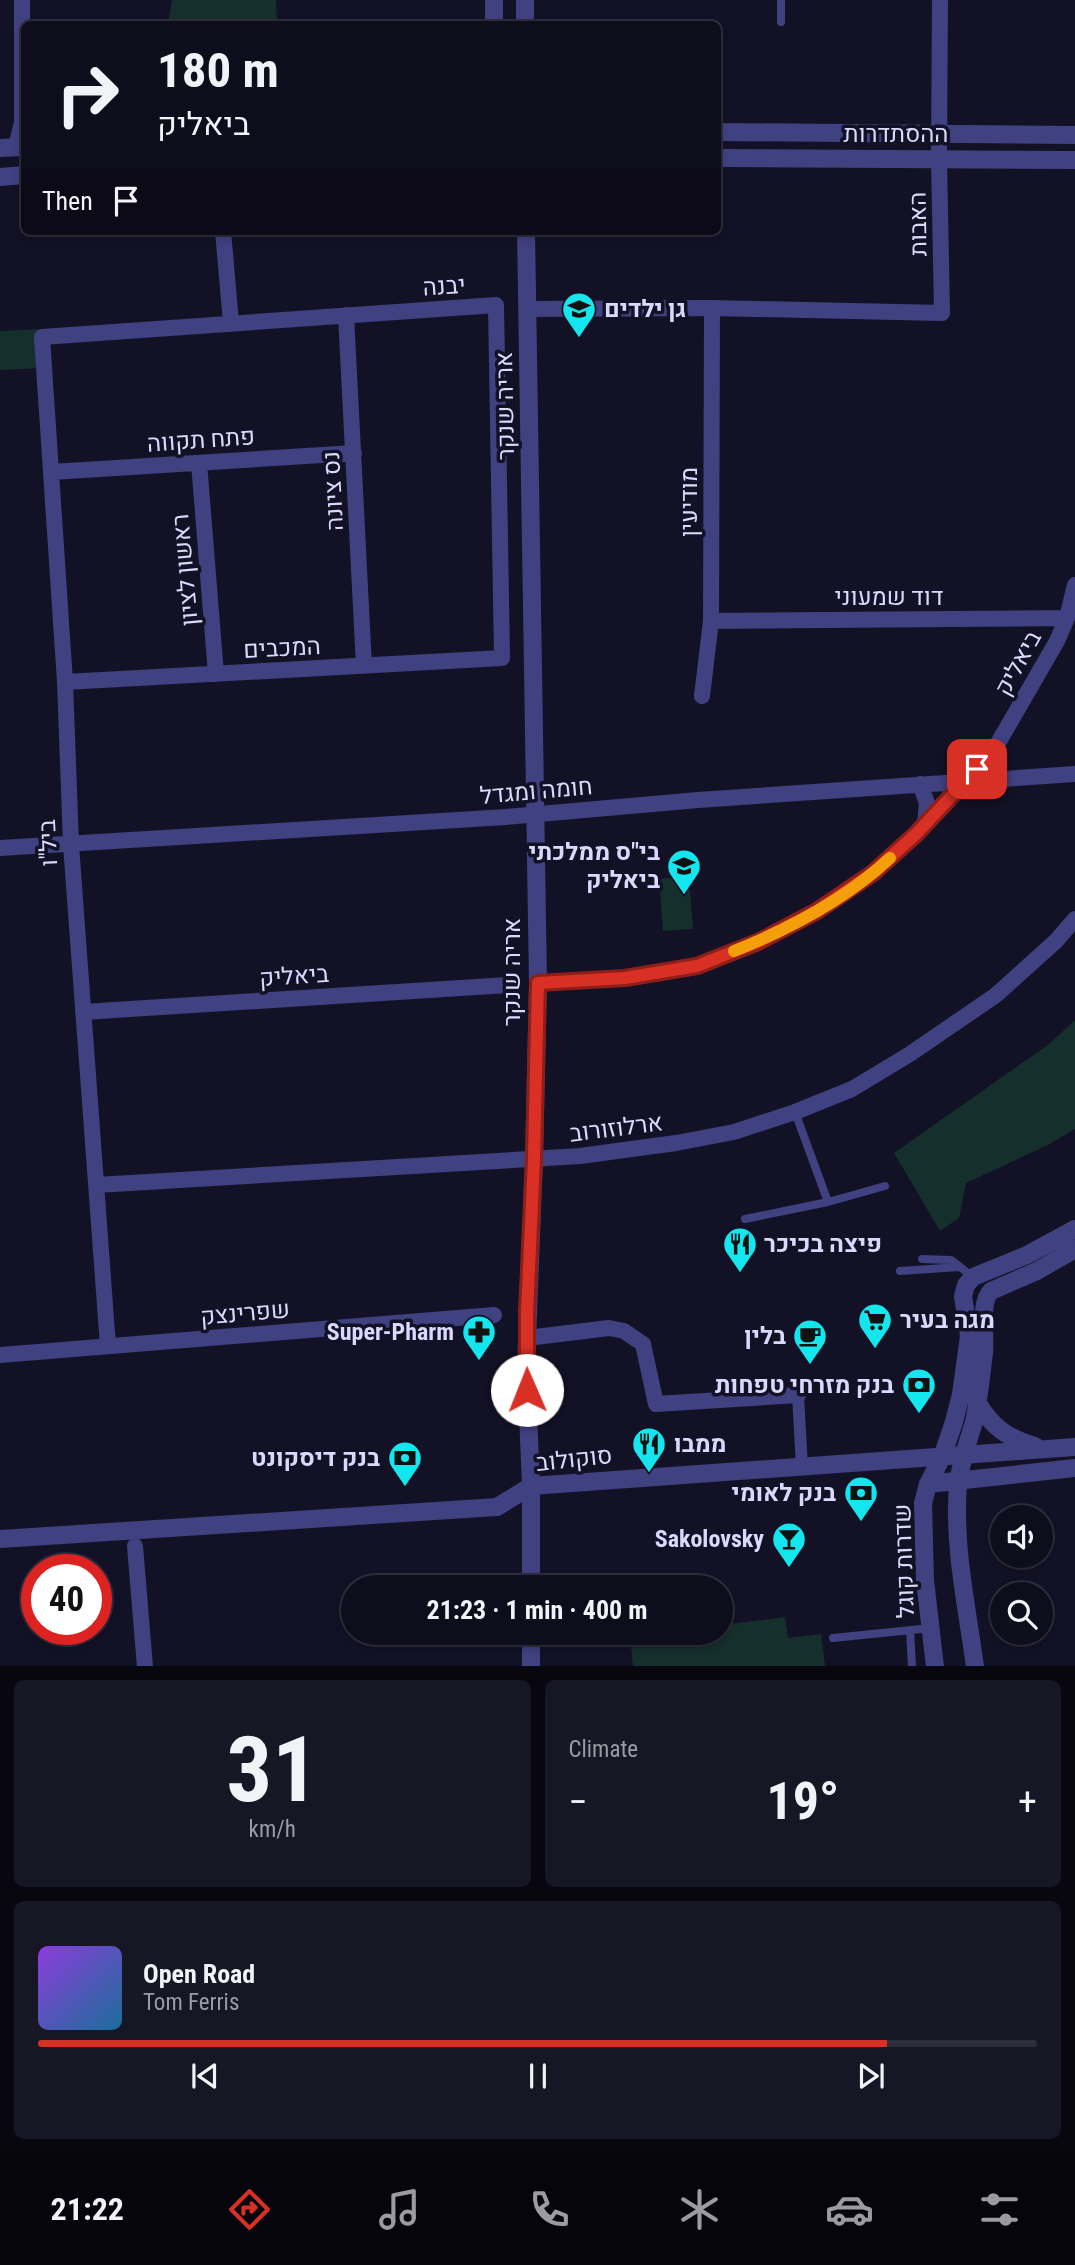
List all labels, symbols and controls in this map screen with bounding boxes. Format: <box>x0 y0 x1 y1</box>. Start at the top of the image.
text: 180 m <box>157 42 279 99</box>
icon: right <box>42 49 133 140</box>
text: ביאליק <box>157 105 250 143</box>
street label: ההסתדרות <box>844 120 948 148</box>
icon: arrive <box>107 182 145 220</box>
text: Then <box>42 186 93 216</box>
street label: האבות <box>903 192 933 256</box>
street label: יבנה <box>422 271 466 301</box>
school or university icon: גן ילדים <box>560 290 598 339</box>
place label: גן ילדים <box>604 295 686 323</box>
street label: אריה שנקר <box>490 352 520 460</box>
street label: פתח תקווה <box>146 422 256 458</box>
street label: נס ציונה <box>317 450 349 532</box>
street label: מודיעין <box>675 467 703 537</box>
street label: ראשון לציון <box>166 513 204 627</box>
street label: דוד שמעוני <box>835 583 943 611</box>
street label: ביאליק <box>989 625 1047 700</box>
street label: המכבים <box>243 632 321 664</box>
pin <box>947 739 1007 799</box>
icon: arrive <box>958 750 996 788</box>
street label: חומה ומגדל <box>479 772 593 810</box>
street label: ביל"ו <box>33 818 63 867</box>
place label: בי"ס ממלכתי ביאליק <box>528 838 660 894</box>
school or university icon: בי"ס ממלכתי ביאליק <box>665 847 703 896</box>
street label: אריה שנקר <box>498 918 526 1026</box>
street label: ביאליק <box>258 960 330 992</box>
street label: ארלוזורוב <box>568 1108 664 1148</box>
restaurant icon: פיצה בכיכר <box>721 1225 759 1274</box>
place label: פיצה בכיכר <box>764 1230 882 1258</box>
street label: שפרינצק <box>199 1295 291 1331</box>
supermarket icon: מגה בעיר <box>856 1301 894 1350</box>
place label: מגה בעיר <box>900 1306 995 1334</box>
pharmacy icon: Super-Pharm <box>460 1313 498 1362</box>
cafe icon: בלין <box>791 1317 829 1366</box>
place label: Super-Pharm <box>327 1318 454 1346</box>
place label: בלין <box>744 1322 786 1350</box>
position arrow <box>490 1353 564 1427</box>
bank icon: בנק מזרחי טפחות <box>900 1366 938 1415</box>
place label: בנק מזרחי טפחות <box>715 1371 894 1399</box>
restaurant icon: ממבו <box>630 1425 668 1474</box>
place label: ממבו <box>674 1430 726 1458</box>
bank icon: בנק דיסקונט <box>386 1439 424 1488</box>
street label: סוקולוב <box>535 1441 613 1477</box>
place label: בנק דיסקונט <box>251 1444 380 1472</box>
bank icon: בנק לאומי <box>842 1474 880 1523</box>
place label: בנק לאומי <box>732 1479 836 1507</box>
street label: שדרות קוגל <box>888 1503 920 1619</box>
map controls <box>990 1505 1053 1645</box>
button: sound <box>990 1505 1053 1568</box>
bar icon: Sakolovsky <box>770 1520 808 1569</box>
place label: Sakolovsky <box>655 1525 764 1553</box>
speed limit sign: 40 <box>21 1554 112 1645</box>
button: search <box>990 1582 1053 1645</box>
text: 21:23 · 1 min · 400 m <box>427 1595 647 1625</box>
text: 31 <box>226 1717 318 1823</box>
text: Climate <box>569 1736 638 1763</box>
text: 19° <box>766 1771 839 1832</box>
text: − <box>569 1780 588 1824</box>
text: + <box>1018 1780 1037 1824</box>
text: km/h <box>249 1816 296 1843</box>
text: Open Road <box>143 1959 255 1989</box>
text: Tom Ferris <box>143 1989 239 2016</box>
icon: previous <box>186 2057 224 2095</box>
icon: pause <box>519 2057 557 2095</box>
icon: next <box>852 2057 890 2095</box>
icon: directions <box>225 2185 274 2234</box>
icon: music <box>375 2185 424 2234</box>
icon: phone <box>525 2185 574 2234</box>
icon: climate <box>675 2185 724 2234</box>
icon: car <box>825 2185 874 2234</box>
icon: filters <box>975 2185 1024 2234</box>
text: 21:22 <box>51 2190 124 2228</box>

